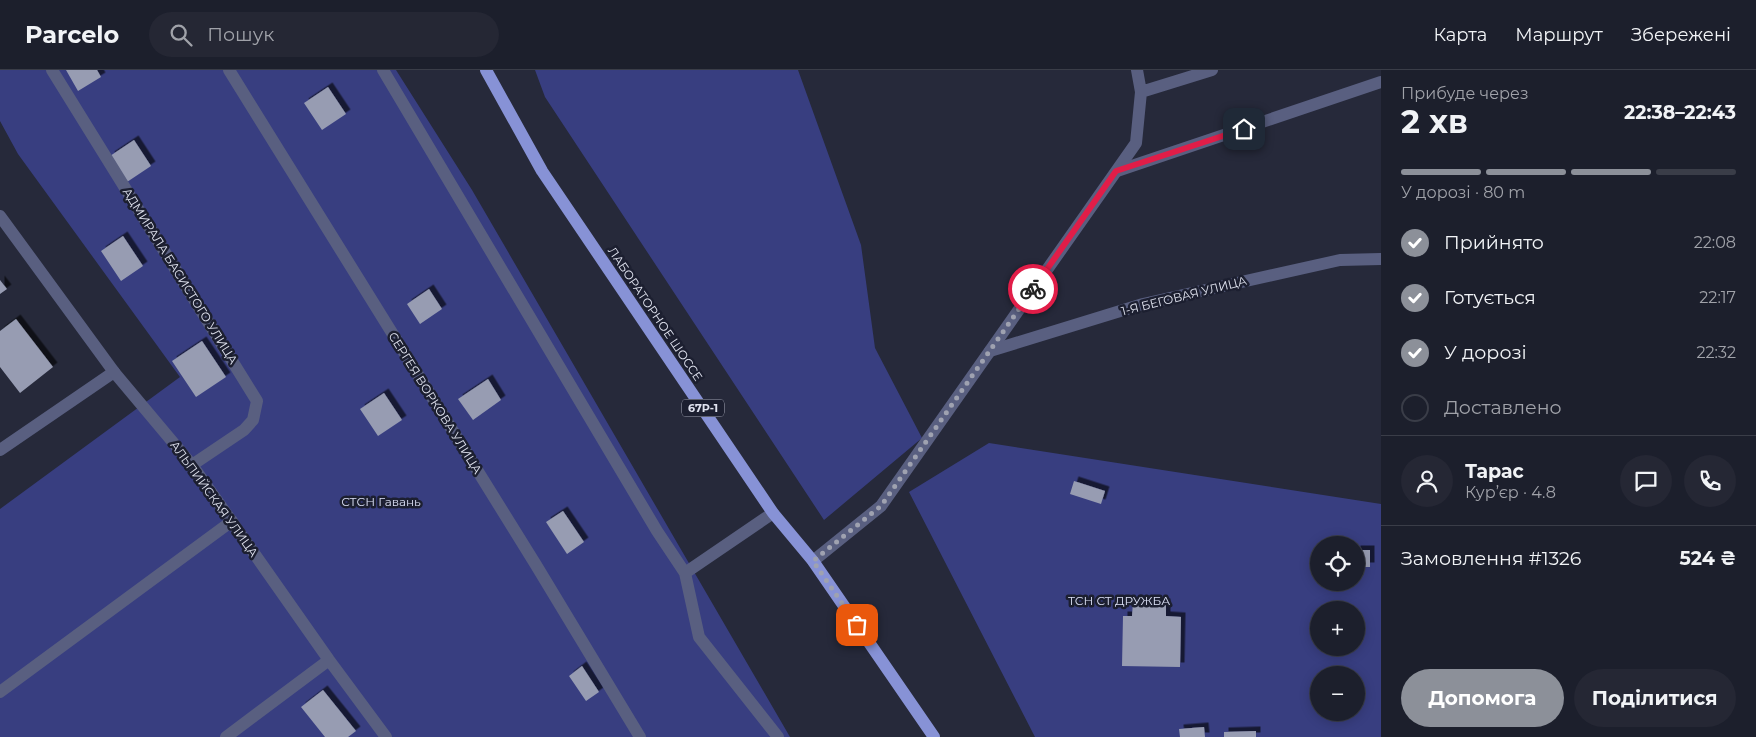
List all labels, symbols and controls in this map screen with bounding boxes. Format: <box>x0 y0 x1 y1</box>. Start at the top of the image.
search box <box>149 12 499 57</box>
text: Parcelo <box>25 20 119 49</box>
icon: search <box>167 21 195 49</box>
text: Пошук <box>207 23 274 46</box>
text: Карта <box>1434 24 1487 46</box>
text: Маршрут <box>1515 24 1603 46</box>
text: Збережені <box>1631 24 1731 46</box>
text: Прибуде через <box>1401 84 1528 103</box>
text: 22:38–22:43 <box>1624 101 1736 124</box>
text: 2 хв <box>1401 102 1468 141</box>
pin <box>1223 108 1265 150</box>
icon: home <box>1230 115 1258 143</box>
text: У дорозі · 80 m <box>1401 183 1525 202</box>
street label: АДМИРАЛА БАСИСТОГО УЛИЦА <box>120 185 241 367</box>
icon: check <box>1401 229 1429 257</box>
text: Прийнято <box>1444 231 1544 254</box>
text: 22:08 <box>1694 233 1736 252</box>
street label: ЛАБОРАТОРНОЕ ШОССЕ <box>605 244 706 384</box>
courier <box>1008 264 1058 314</box>
street label: 1-Я БЕГОВАЯ УЛИЦА <box>1120 273 1248 318</box>
icon: bike <box>1019 275 1047 303</box>
icon: check <box>1401 284 1429 312</box>
text: Готується <box>1444 286 1536 309</box>
text: 22:17 <box>1699 288 1736 307</box>
street label: СЕРГЕЯ ВОРКОВА УЛИЦА <box>385 329 485 477</box>
icon: check <box>1401 339 1429 367</box>
text: У дорозі <box>1444 341 1527 364</box>
text: 22:32 <box>1696 343 1736 362</box>
text: Доставлено <box>1444 396 1562 419</box>
road number: 67Р-1 <box>682 399 724 416</box>
street label: АЛЬПИЙСКАЯ УЛИЦА <box>167 438 262 560</box>
button: person <box>1401 455 1453 507</box>
button: chat <box>1620 455 1672 507</box>
button: phone <box>1684 455 1736 507</box>
text: Тарас <box>1465 460 1524 483</box>
text: Кур’єр · 4.8 <box>1465 483 1556 502</box>
park label: СТСН Гавань <box>341 494 421 509</box>
map controls <box>1310 536 1365 721</box>
button: locate <box>1310 536 1365 591</box>
text: Замовлення #1326 <box>1401 547 1581 570</box>
text: 524 ₴ <box>1680 547 1736 570</box>
park label: ТСН СТ ДРУЖБА <box>1068 593 1170 608</box>
button: + <box>1310 601 1365 656</box>
pin <box>836 604 878 646</box>
icon: bag <box>843 611 871 639</box>
button: − <box>1310 666 1365 721</box>
button: Допомога <box>1401 669 1564 727</box>
button: Поділитися <box>1574 669 1736 727</box>

